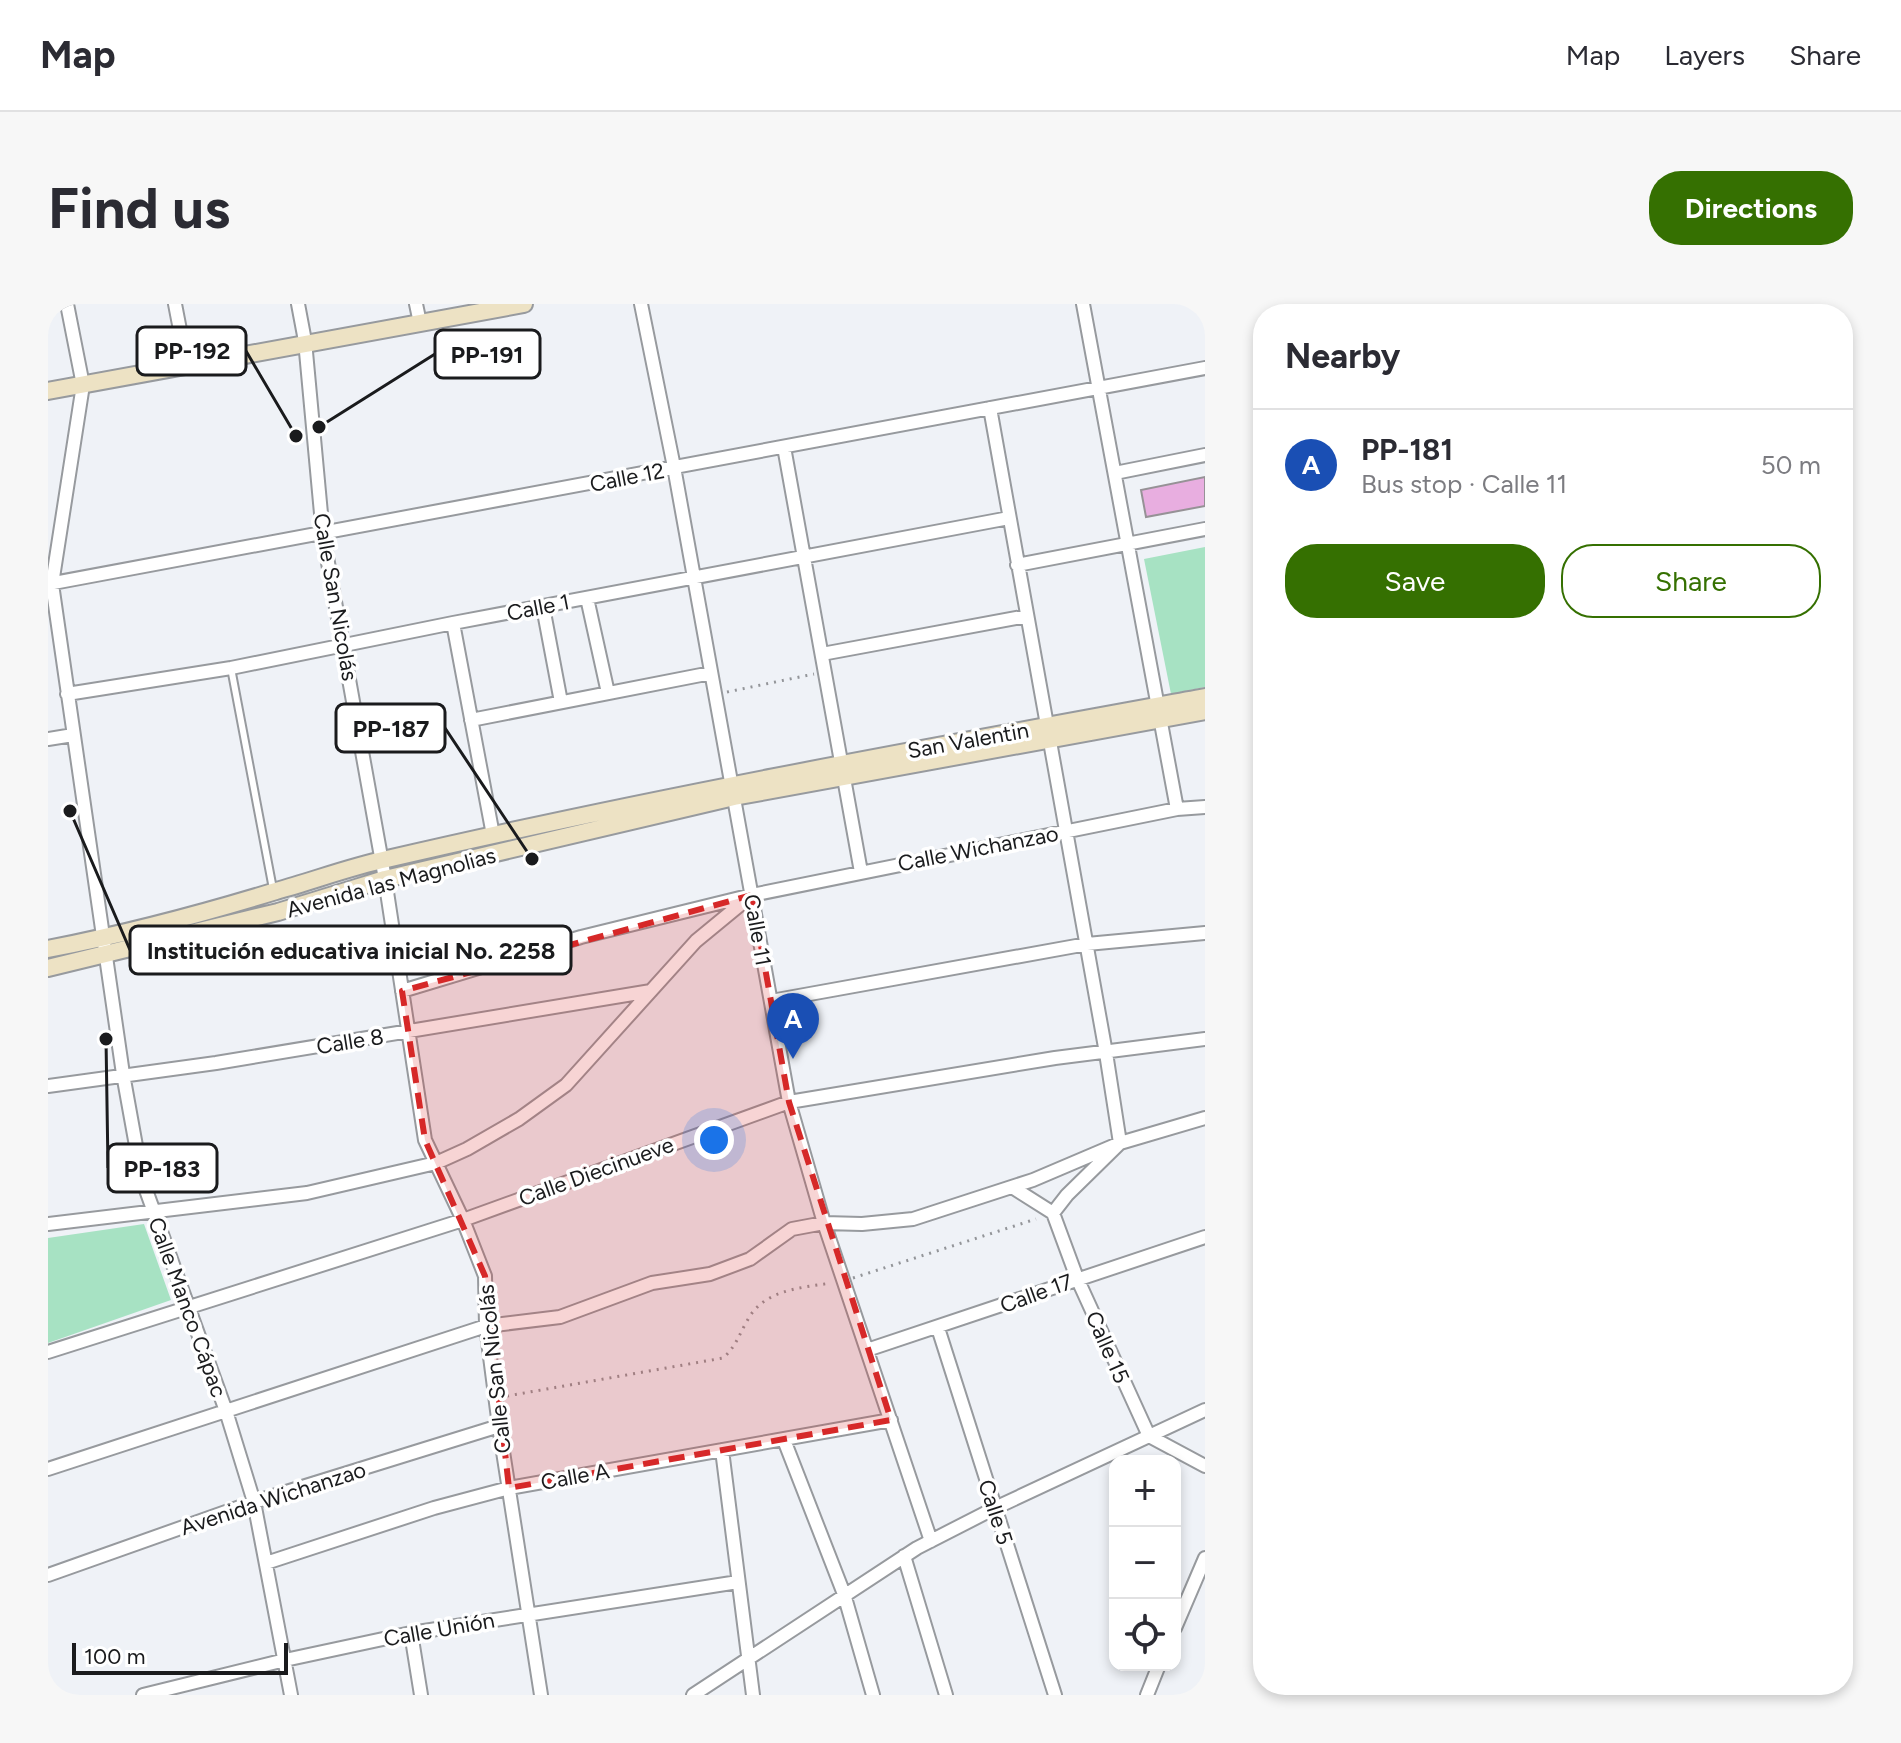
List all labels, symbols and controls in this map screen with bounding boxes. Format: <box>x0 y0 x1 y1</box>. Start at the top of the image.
text: Map <box>40 32 116 78</box>
text: Map <box>1566 38 1620 72</box>
text: Layers <box>1664 38 1745 72</box>
text: Share <box>1789 38 1861 72</box>
button: Directions <box>1649 171 1853 245</box>
text: Find us <box>48 175 230 242</box>
callout: PP-192 <box>137 327 246 375</box>
callout: PP-191 <box>435 330 540 378</box>
text: PP-192 <box>154 336 230 365</box>
text: Nearby <box>1285 336 1400 377</box>
text: PP-191 <box>451 340 523 369</box>
text: PP-181 <box>1361 431 1453 468</box>
text: A <box>1302 449 1320 481</box>
text: 50 m <box>1761 449 1821 481</box>
street label: Calle 12 <box>587 457 667 498</box>
text: Bus stop · Calle 11 <box>1361 468 1567 500</box>
street label: Calle San Nicolás <box>307 511 364 683</box>
button: Save <box>1285 544 1545 618</box>
button: Share <box>1561 544 1821 618</box>
street label: Calle 1 <box>504 588 572 627</box>
callout: PP-187 <box>336 704 445 752</box>
text: PP-187 <box>353 714 429 743</box>
street label: San Valentin <box>905 717 1031 764</box>
street label: Calle Wichanzao <box>896 820 1061 877</box>
street label: Avenida las Magnolias <box>283 842 499 923</box>
street label: Calle 11 <box>738 892 777 968</box>
callout: Institución educativa inicial No. 2258 <box>130 926 571 974</box>
text: Institución educativa inicial No. 2258 <box>147 936 555 965</box>
pin: A <box>767 993 819 1059</box>
street label: Calle 8 <box>315 1023 386 1060</box>
your location <box>694 1120 734 1160</box>
street label: Calle Diecinueve <box>515 1131 677 1212</box>
callout: PP-183 <box>108 1144 217 1192</box>
text: PP-183 <box>124 1154 200 1183</box>
street label: Calle Manco Cápac <box>142 1213 233 1401</box>
street label: Calle 17 <box>996 1268 1076 1319</box>
street label: Calle San Nicolás <box>472 1283 517 1455</box>
street label: Calle 15 <box>1080 1307 1135 1387</box>
map controls <box>1109 1455 1181 1671</box>
button: + <box>1109 1455 1181 1527</box>
street label: Avenida Wichanzao <box>177 1456 369 1541</box>
street label: Calle A <box>539 1457 612 1496</box>
street label: Calle 5 <box>972 1476 1019 1548</box>
button: − <box>1109 1527 1181 1599</box>
button: locate <box>1109 1599 1181 1671</box>
street label: Calle Unión <box>382 1606 497 1653</box>
scale bar <box>72 1639 288 1675</box>
text: 100 m <box>84 1643 145 1670</box>

